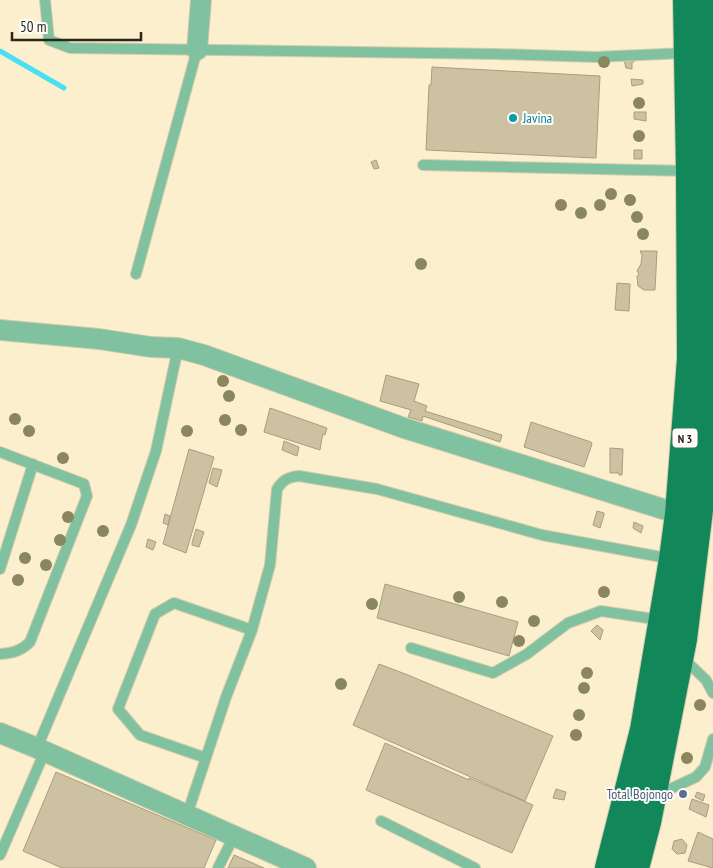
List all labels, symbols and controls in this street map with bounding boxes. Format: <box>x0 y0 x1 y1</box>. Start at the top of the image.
scale bar <box>12 10 141 42</box>
text: 50 m <box>20 17 46 36</box>
place label: Javina <box>522 109 552 127</box>
marker: Javina <box>507 112 519 124</box>
road number: N 3 <box>672 428 698 448</box>
place label: Total Bojongo <box>607 785 673 803</box>
marker: Total Bojongo <box>677 788 689 800</box>

